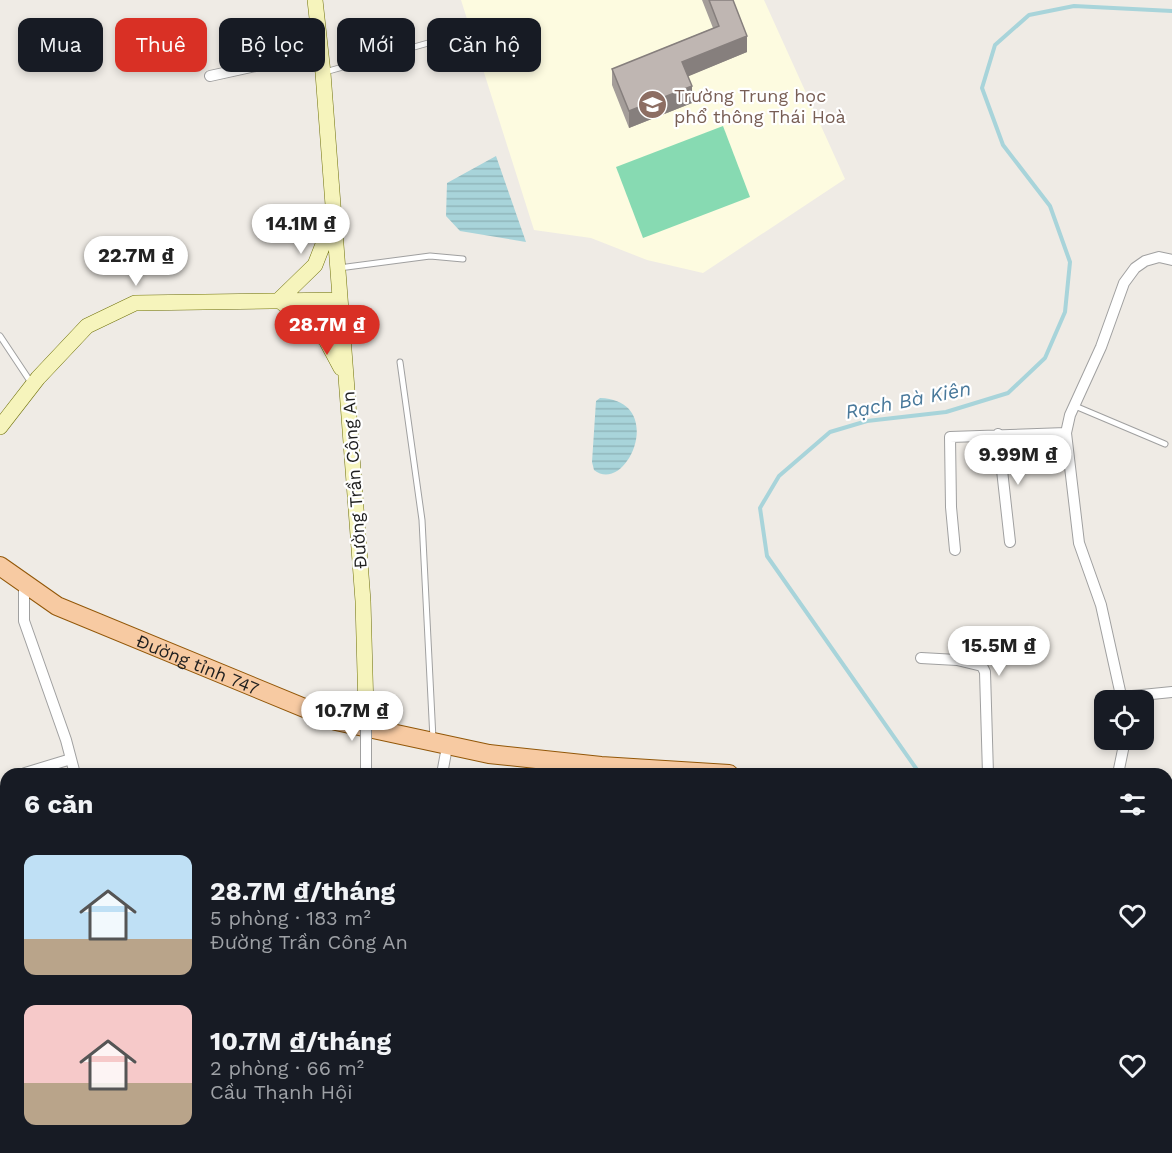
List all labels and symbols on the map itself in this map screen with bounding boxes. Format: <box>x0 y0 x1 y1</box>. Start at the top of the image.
place label: Trường Trung học phổ thông Thái Hoà <box>674 85 846 127</box>
school or university icon: Trường Trung học phổ thông Thái Hoà <box>637 89 669 121</box>
pin: 14.1M ₫ <box>246 204 356 255</box>
pin: 22.7M ₫ <box>81 236 191 287</box>
pin: 28.7M ₫ <box>272 305 382 356</box>
water label: Rạch Bà Kiên <box>843 376 973 424</box>
street label: Đường Trần Công An <box>337 390 371 570</box>
pin: 9.99M ₫ <box>963 435 1073 486</box>
pin: 15.5M ₫ <box>944 626 1054 677</box>
street label: Đường tỉnh 747 <box>133 629 262 699</box>
pin: 10.7M ₫ <box>297 691 407 742</box>

